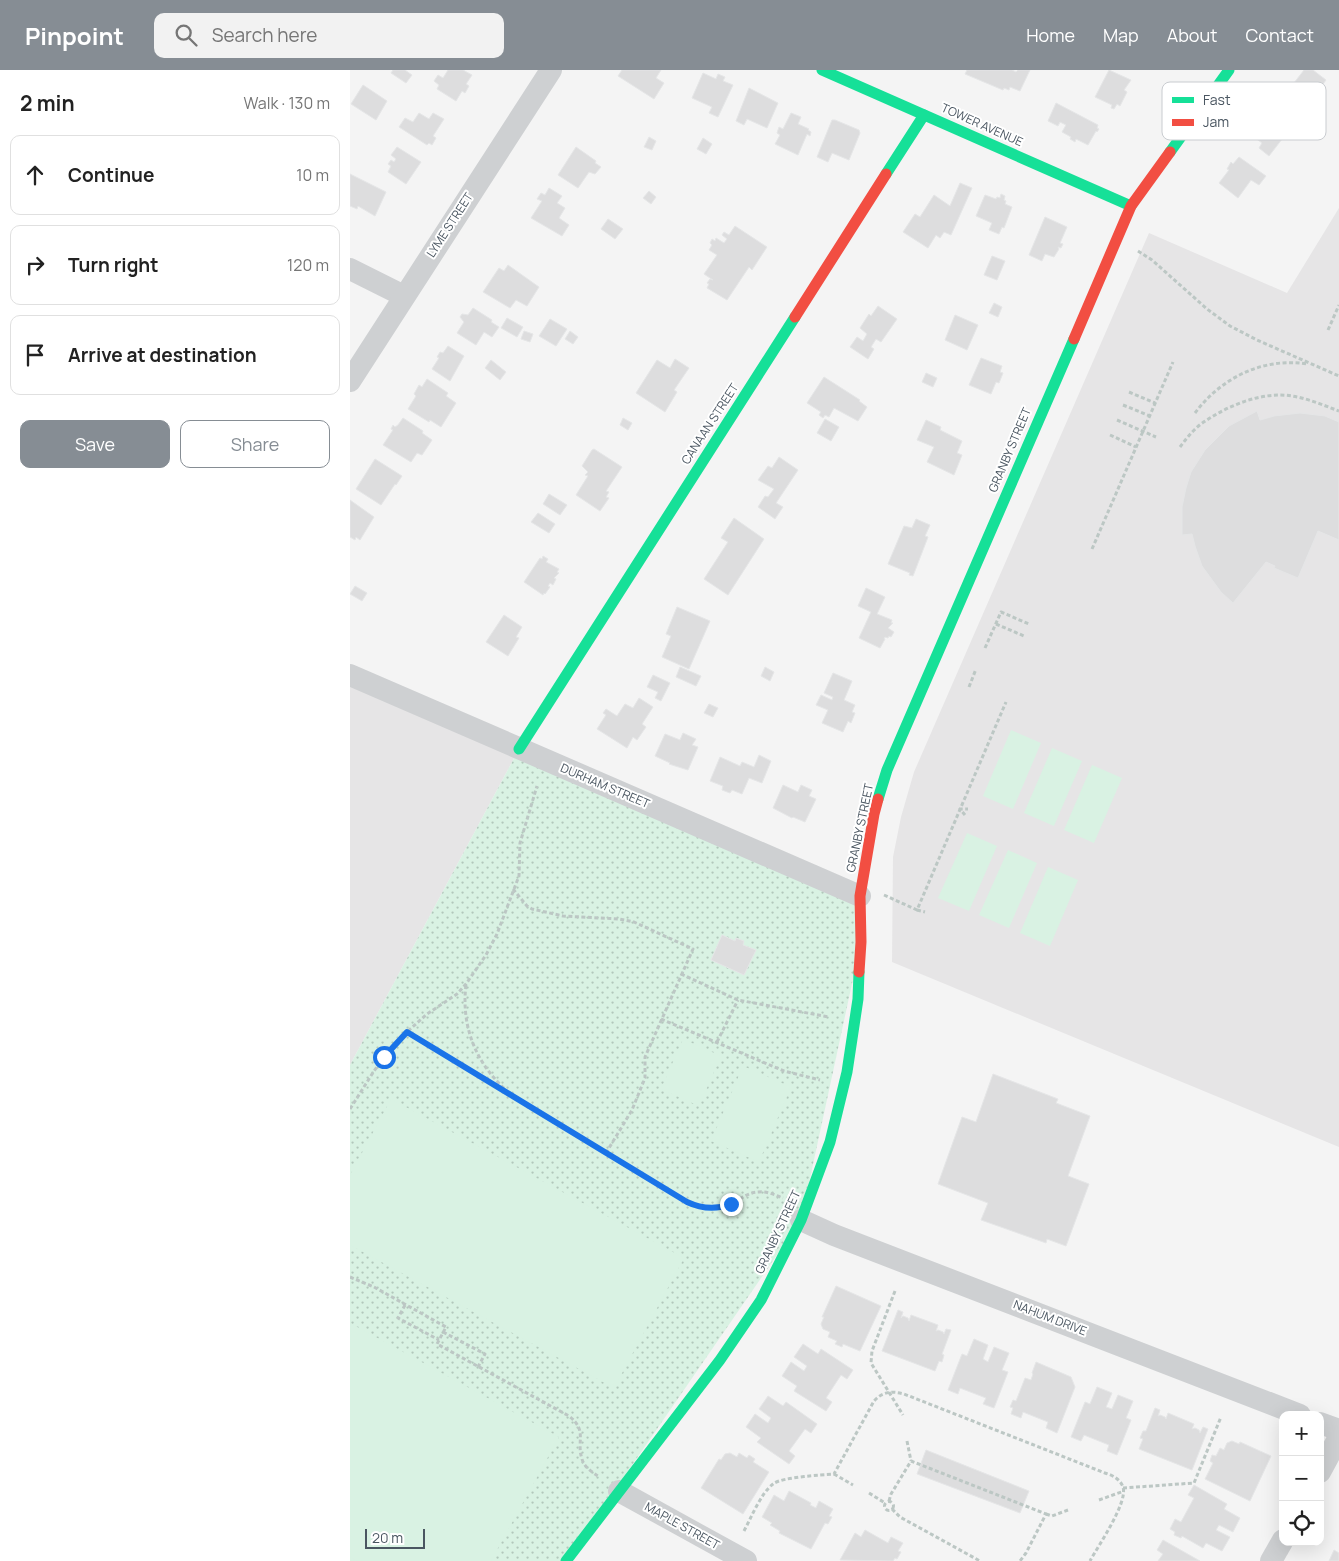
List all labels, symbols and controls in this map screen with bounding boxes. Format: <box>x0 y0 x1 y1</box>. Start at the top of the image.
search box <box>154 13 504 58</box>
text: Pinpoint <box>25 19 124 52</box>
icon: search <box>172 21 200 49</box>
text: Search here <box>212 22 317 48</box>
text: Home <box>1026 23 1075 47</box>
text: Map <box>1103 23 1139 47</box>
text: About <box>1167 23 1217 47</box>
text: Contact <box>1245 23 1314 47</box>
legend <box>1162 82 1326 140</box>
text: 2 min <box>20 89 75 117</box>
text: Fast <box>1203 90 1231 109</box>
text: Walk · 130 m <box>244 92 330 114</box>
street label: TOWER AVENUE <box>939 99 1026 150</box>
text: Jam <box>1203 112 1229 131</box>
icon: ahead <box>21 161 49 189</box>
text: Continue <box>68 162 154 188</box>
text: 10 m <box>296 164 329 186</box>
street label: LYME STREET <box>422 188 477 260</box>
icon: right <box>21 251 49 279</box>
text: Turn right <box>68 252 158 278</box>
text: 120 m <box>287 254 329 276</box>
icon: arrive <box>21 341 49 369</box>
text: Arrive at destination <box>68 342 257 368</box>
street label: CANAAN STREET <box>677 379 743 468</box>
street label: GRANBY STREET <box>984 404 1035 495</box>
button: Save <box>20 420 170 468</box>
button: Share <box>180 420 330 468</box>
street label: DURHAM STREET <box>558 759 653 812</box>
street label: GRANBY STREET <box>842 781 877 874</box>
route start <box>373 1046 396 1069</box>
street label: GRANBY STREET <box>751 1186 805 1276</box>
route end <box>720 1193 743 1216</box>
street label: NAHUM DRIVE <box>1011 1296 1090 1339</box>
map controls <box>1279 1411 1324 1546</box>
button: + <box>1279 1411 1324 1456</box>
button: − <box>1279 1456 1324 1501</box>
street label: MAPLE STREET <box>642 1498 724 1554</box>
button: locate <box>1279 1501 1324 1546</box>
scale bar <box>365 1526 425 1549</box>
text: 20 m <box>372 1528 403 1547</box>

